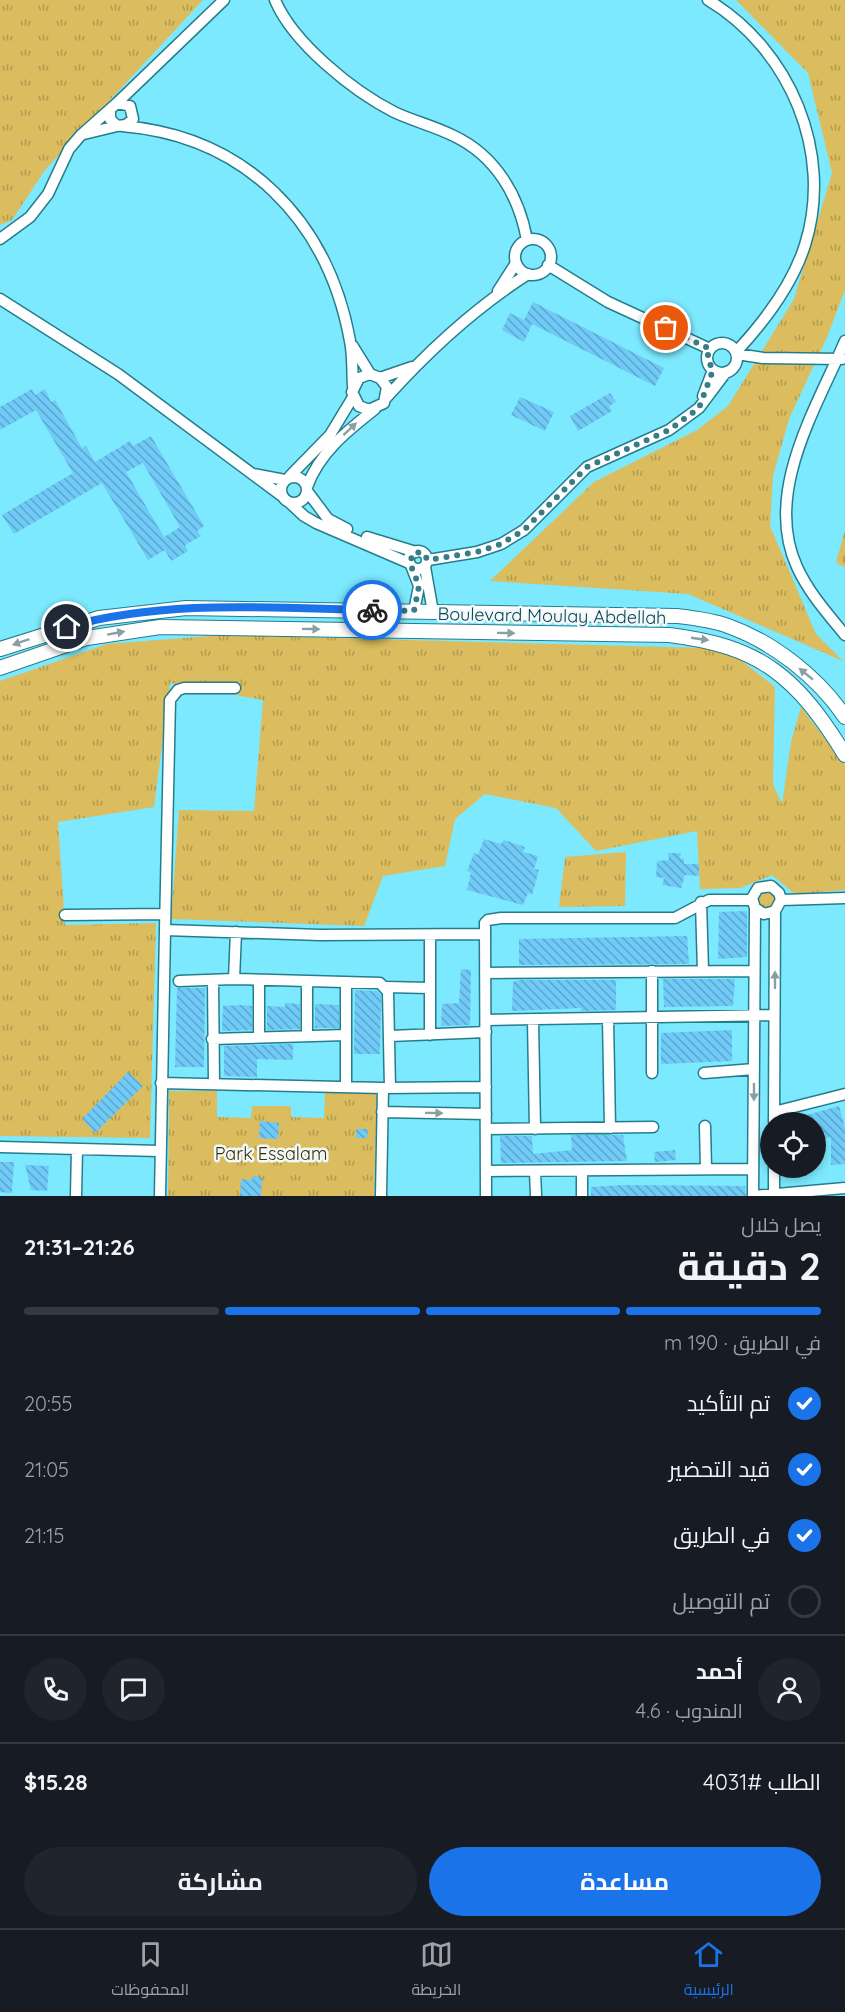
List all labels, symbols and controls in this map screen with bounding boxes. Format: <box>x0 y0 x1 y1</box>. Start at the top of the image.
pin <box>640 302 691 353</box>
icon: bag <box>649 311 682 344</box>
one-way arrow <box>343 422 358 436</box>
courier <box>342 580 402 640</box>
icon: bike <box>356 594 389 627</box>
pin <box>41 601 92 652</box>
street label: Boulevard Moulay Abdellah <box>437 602 667 629</box>
icon: home <box>50 610 83 643</box>
one-way arrow <box>301 624 320 634</box>
one-way arrow <box>107 628 126 637</box>
one-way arrow <box>496 628 515 638</box>
one-way arrow <box>691 635 710 644</box>
one-way arrow <box>12 637 30 647</box>
one-way arrow <box>798 668 813 680</box>
one-way arrow <box>770 970 779 989</box>
one-way arrow <box>749 1083 759 1102</box>
one-way arrow <box>424 1108 443 1118</box>
map controls <box>760 1112 826 1178</box>
button: locate <box>760 1112 826 1178</box>
park label: Park Essalam <box>215 1142 327 1165</box>
text: يصل خلال <box>741 1212 821 1237</box>
text: 21:26–21:31 <box>24 1233 135 1261</box>
text: 2 دقيقة <box>678 1241 821 1290</box>
text: في الطريق · 190 m <box>664 1330 821 1355</box>
icon: check <box>788 1387 821 1420</box>
text: تم التأكيد <box>687 1389 770 1417</box>
text: 20:55 <box>24 1391 73 1416</box>
icon: check <box>788 1453 821 1486</box>
text: قيد التحضير <box>669 1455 770 1483</box>
text: 21:05 <box>24 1457 69 1482</box>
icon: check <box>788 1519 821 1552</box>
text: في الطريق <box>673 1521 770 1549</box>
text: 21:15 <box>24 1523 65 1548</box>
text: تم التوصيل <box>673 1587 770 1615</box>
text: أحمد <box>696 1657 743 1685</box>
button: phone <box>24 1658 87 1721</box>
button: chat <box>102 1658 165 1721</box>
button: person <box>758 1658 821 1721</box>
text: المندوب · 4.6 <box>636 1698 743 1723</box>
text: $15.28 <box>24 1768 88 1796</box>
text: الطلب #4031 <box>703 1768 821 1796</box>
button: مشاركة <box>24 1847 417 1916</box>
button: مساعدة <box>429 1847 821 1916</box>
tab: المحفوظات <box>111 1938 189 2004</box>
tab: الخريطة <box>411 1938 461 2004</box>
tab: الرئيسية <box>684 1938 734 2004</box>

